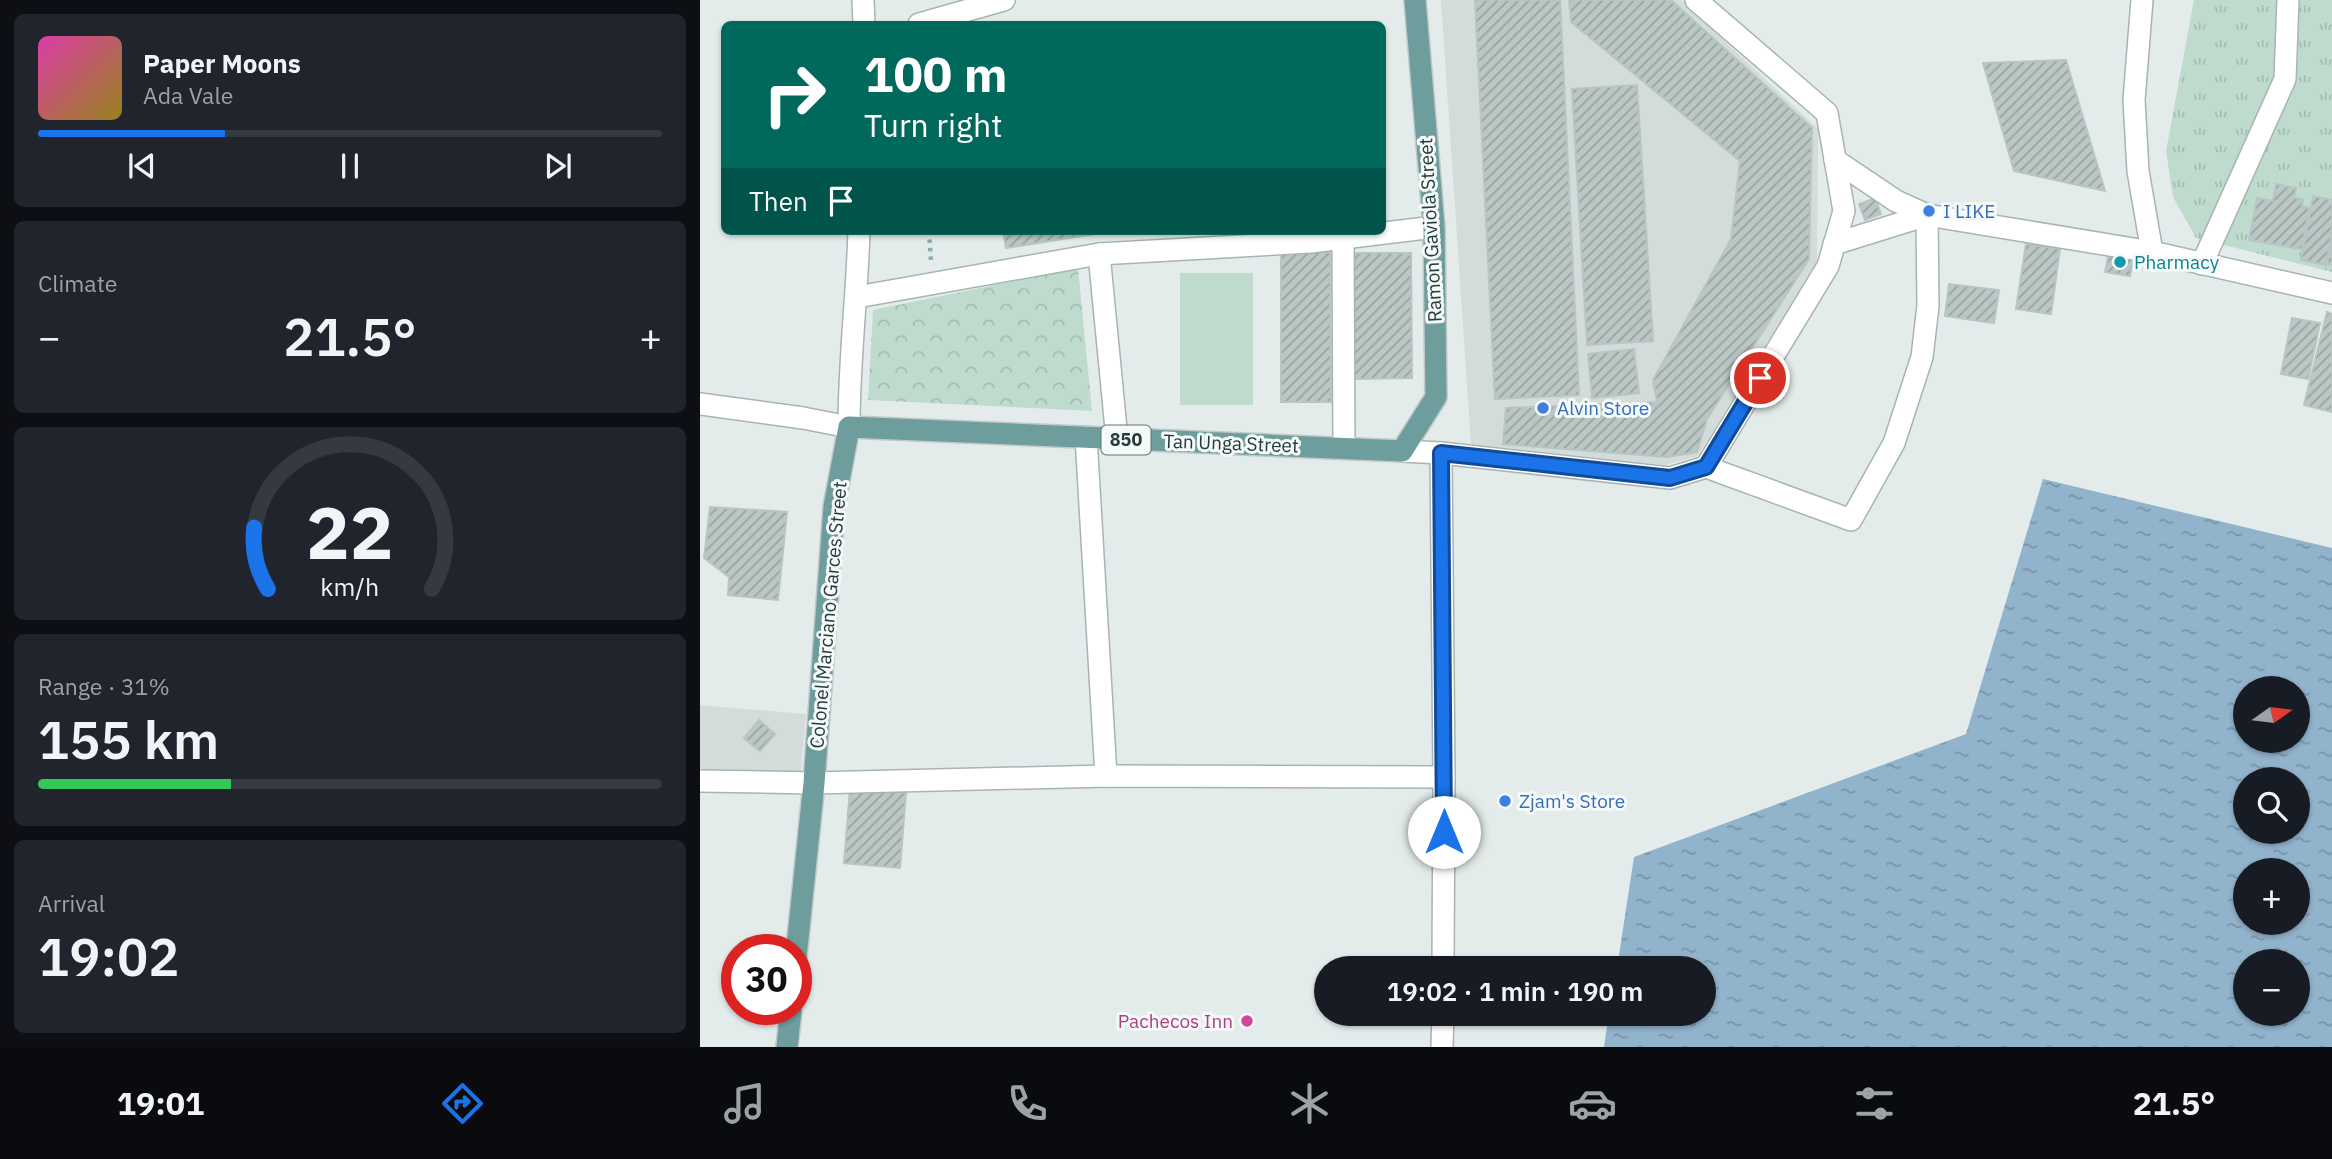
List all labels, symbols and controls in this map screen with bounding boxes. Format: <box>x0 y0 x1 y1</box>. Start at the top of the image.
text: 100 m <box>864 42 1008 105</box>
text: Paper Moons <box>143 46 301 80</box>
icon: right <box>749 49 840 140</box>
text: Ada Vale <box>143 80 233 110</box>
text: Turn right <box>864 104 1002 146</box>
street label: Ramon Gaviola Street <box>1413 137 1447 323</box>
icon: previous <box>123 147 161 185</box>
icon: pause <box>331 147 369 185</box>
icon: next <box>539 147 577 185</box>
icon: arrive <box>822 182 860 220</box>
text: Then <box>749 184 808 218</box>
place label: I LIKE <box>1943 199 1995 223</box>
marker: I LIKE <box>1921 203 1937 219</box>
place label: Pharmacy <box>2134 250 2220 274</box>
marker: Pharmacy <box>2112 254 2128 270</box>
text: Climate <box>38 268 117 298</box>
text: 21.5° <box>283 303 417 370</box>
text: − <box>38 312 61 361</box>
text: + <box>639 312 662 361</box>
pin <box>1730 348 1790 408</box>
icon: arrive <box>1741 359 1779 397</box>
place label: Alvin Store <box>1557 396 1649 420</box>
marker: Alvin Store <box>1535 400 1551 416</box>
road number: 850 <box>1102 426 1150 454</box>
street label: Tan Unga Street <box>1163 429 1299 457</box>
street label: Colonel Marciano Garces Street <box>804 481 852 749</box>
text: 22 <box>306 485 394 580</box>
text: km/h <box>321 570 379 603</box>
text: Range · 31% <box>38 671 170 701</box>
north arrow <box>2233 676 2310 752</box>
map controls <box>2233 676 2310 1026</box>
text: 155 km <box>38 706 219 773</box>
button: search <box>2233 767 2310 844</box>
place label: Zjam's Store <box>1519 789 1625 813</box>
marker: Zjam's Store <box>1497 793 1513 809</box>
position arrow <box>1407 795 1481 869</box>
button: + <box>2233 858 2310 935</box>
text: Arrival <box>38 888 105 918</box>
text: 19:02 <box>38 923 179 990</box>
speed limit sign: 30 <box>721 934 812 1025</box>
button: − <box>2233 949 2310 1026</box>
text: 19:02 · 1 min · 190 m <box>1387 974 1643 1008</box>
place label: Pachecos Inn <box>1118 1009 1233 1033</box>
marker: Pachecos Inn <box>1239 1013 1255 1029</box>
icon: directions <box>438 1079 487 1128</box>
icon: music <box>720 1079 769 1128</box>
icon: phone <box>1003 1079 1052 1128</box>
icon: climate <box>1285 1079 1334 1128</box>
icon: car <box>1568 1079 1617 1128</box>
icon: filters <box>1850 1079 1899 1128</box>
text: 19:01 <box>117 1082 204 1124</box>
text: 21.5° <box>2133 1082 2215 1124</box>

